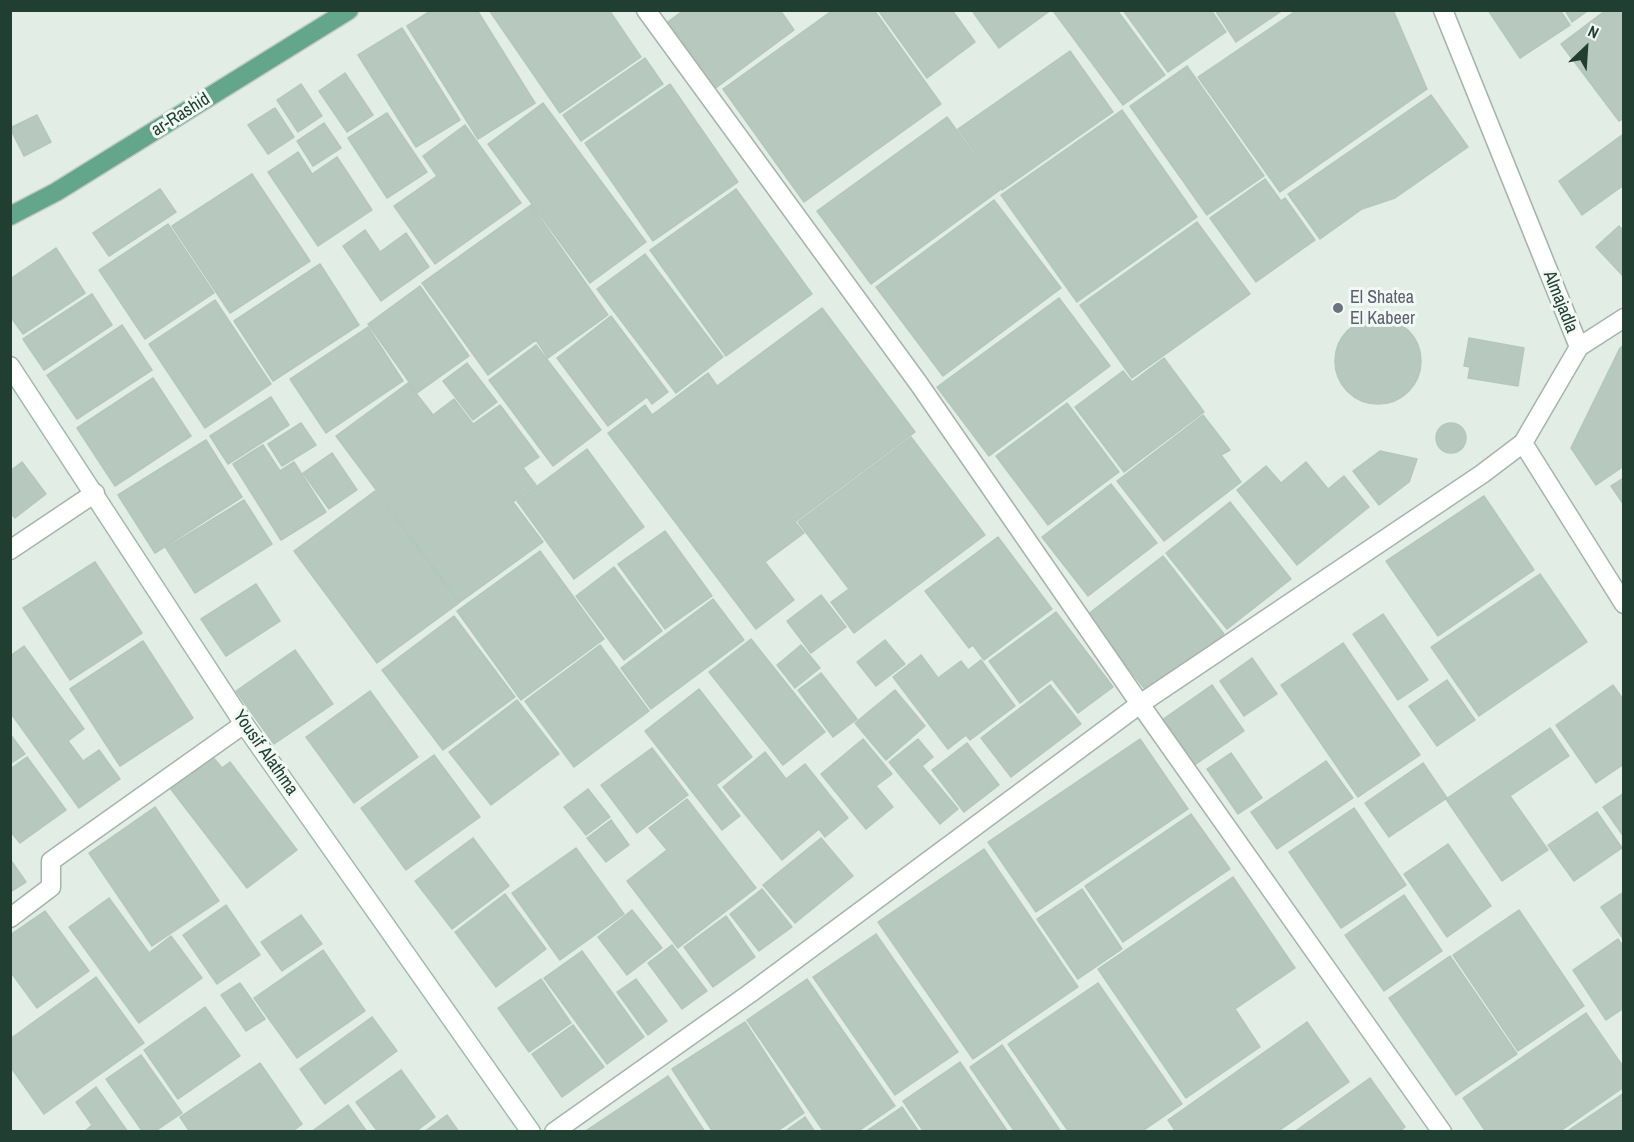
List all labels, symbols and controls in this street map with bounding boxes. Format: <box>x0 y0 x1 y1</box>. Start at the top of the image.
north arrow <box>1556 18 1616 78</box>
text: N <box>1585 20 1603 44</box>
street label: ar-Rashid <box>148 89 214 141</box>
street label: Almajadla <box>1538 268 1582 336</box>
place label: El Shatea El Kabeer <box>1350 287 1415 330</box>
marker: El Shatea El Kabeer <box>1331 301 1345 315</box>
street label: Yousif Alathma <box>228 706 302 800</box>

